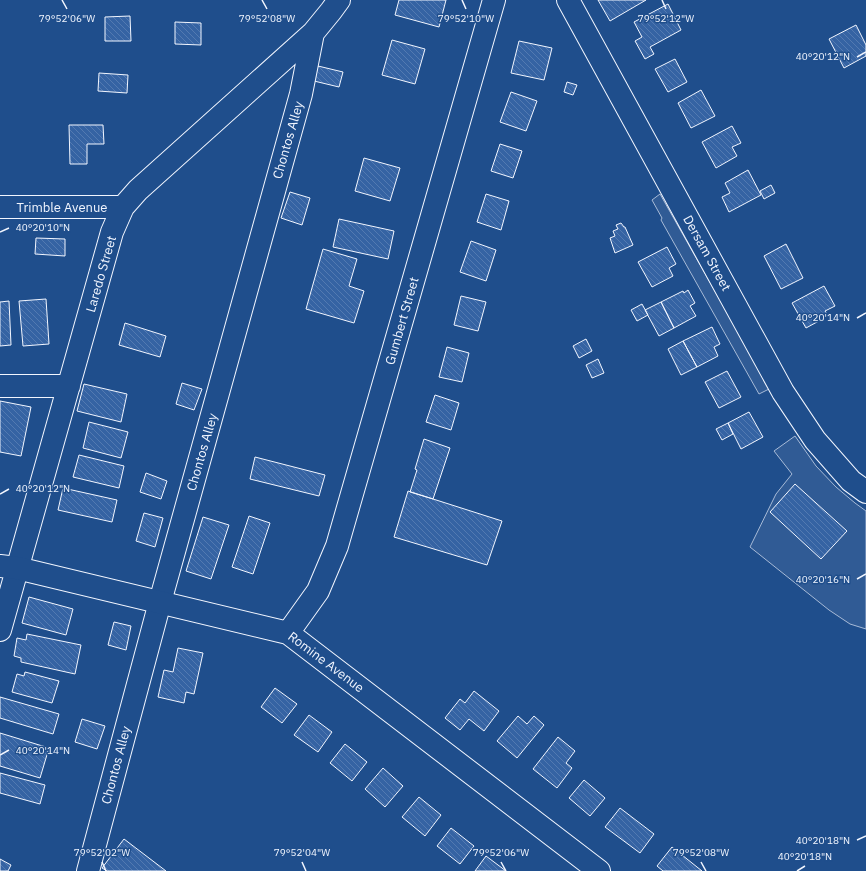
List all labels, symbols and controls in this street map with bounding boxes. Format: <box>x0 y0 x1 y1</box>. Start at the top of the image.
text: 79°52'06"W <box>39 12 95 25</box>
text: 79°52'08"W <box>239 12 295 25</box>
text: 79°52'10"W <box>438 12 494 25</box>
text: 79°52'12"W <box>638 12 694 25</box>
text: 40°20'12"N <box>796 50 850 63</box>
street label: Chontos Alley <box>269 99 307 181</box>
street label: Trimble Avenue <box>17 199 107 216</box>
street label: Dersam Street <box>679 212 735 294</box>
text: 40°20'10"N <box>16 221 70 234</box>
street label: Laredo Street <box>82 234 120 314</box>
street label: Gumbert Street <box>381 275 423 367</box>
text: 40°20'14"N <box>796 311 850 324</box>
street label: Chontos Alley <box>183 411 221 493</box>
text: 40°20'12"N <box>16 482 70 495</box>
text: 40°20'16"N <box>796 573 850 586</box>
street label: Romine Avenue <box>285 628 367 696</box>
street label: Chontos Alley <box>97 724 135 806</box>
text: 40°20'14"N <box>16 744 70 757</box>
text: 40°20'18"N <box>796 834 850 847</box>
text: 79°52'02"W <box>74 846 130 859</box>
text: 79°52'04"W <box>274 846 330 859</box>
text: 79°52'06"W <box>473 846 529 859</box>
text: 79°52'08"W <box>673 846 729 859</box>
text: 40°20'18"N <box>778 850 832 863</box>

